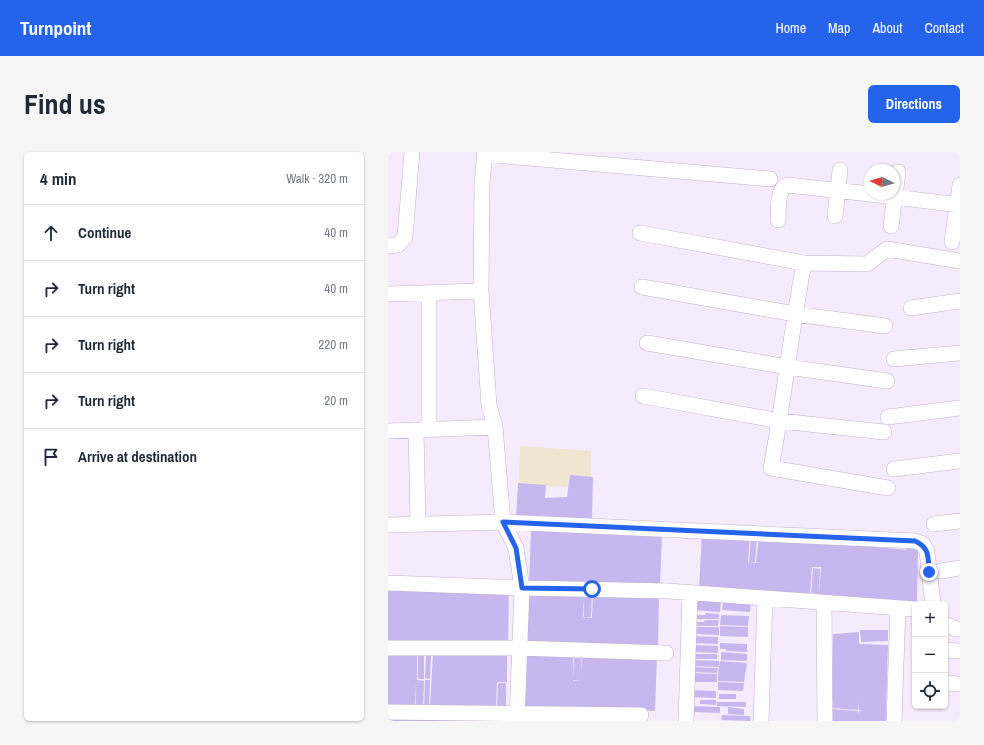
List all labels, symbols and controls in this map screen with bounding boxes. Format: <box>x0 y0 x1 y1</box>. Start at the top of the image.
text: Turnpoint <box>20 15 92 41</box>
text: Home <box>775 19 806 37</box>
text: Map <box>828 19 850 37</box>
text: About <box>872 19 902 37</box>
text: Contact <box>924 19 964 37</box>
text: Find us <box>24 85 106 123</box>
button: Directions <box>868 85 960 123</box>
north arrow <box>864 164 900 200</box>
text: 4 min <box>40 167 76 190</box>
text: Walk · 320 m <box>286 170 348 187</box>
icon: ahead <box>40 222 62 244</box>
text: Continue <box>78 222 131 243</box>
text: 40 m <box>324 224 348 241</box>
icon: right <box>40 278 62 300</box>
text: Turn right <box>78 278 135 299</box>
text: 40 m <box>324 280 348 297</box>
icon: right <box>40 334 62 356</box>
text: Turn right <box>78 334 135 355</box>
text: 220 m <box>318 336 348 353</box>
icon: right <box>40 390 62 412</box>
text: Turn right <box>78 390 135 411</box>
text: 20 m <box>324 392 348 409</box>
icon: arrive <box>40 446 62 468</box>
text: Arrive at destination <box>78 446 197 467</box>
route end <box>920 563 938 581</box>
route start <box>583 580 601 598</box>
map controls <box>912 601 948 709</box>
button: + <box>912 601 948 637</box>
button: − <box>912 637 948 673</box>
button: locate <box>912 673 948 709</box>

